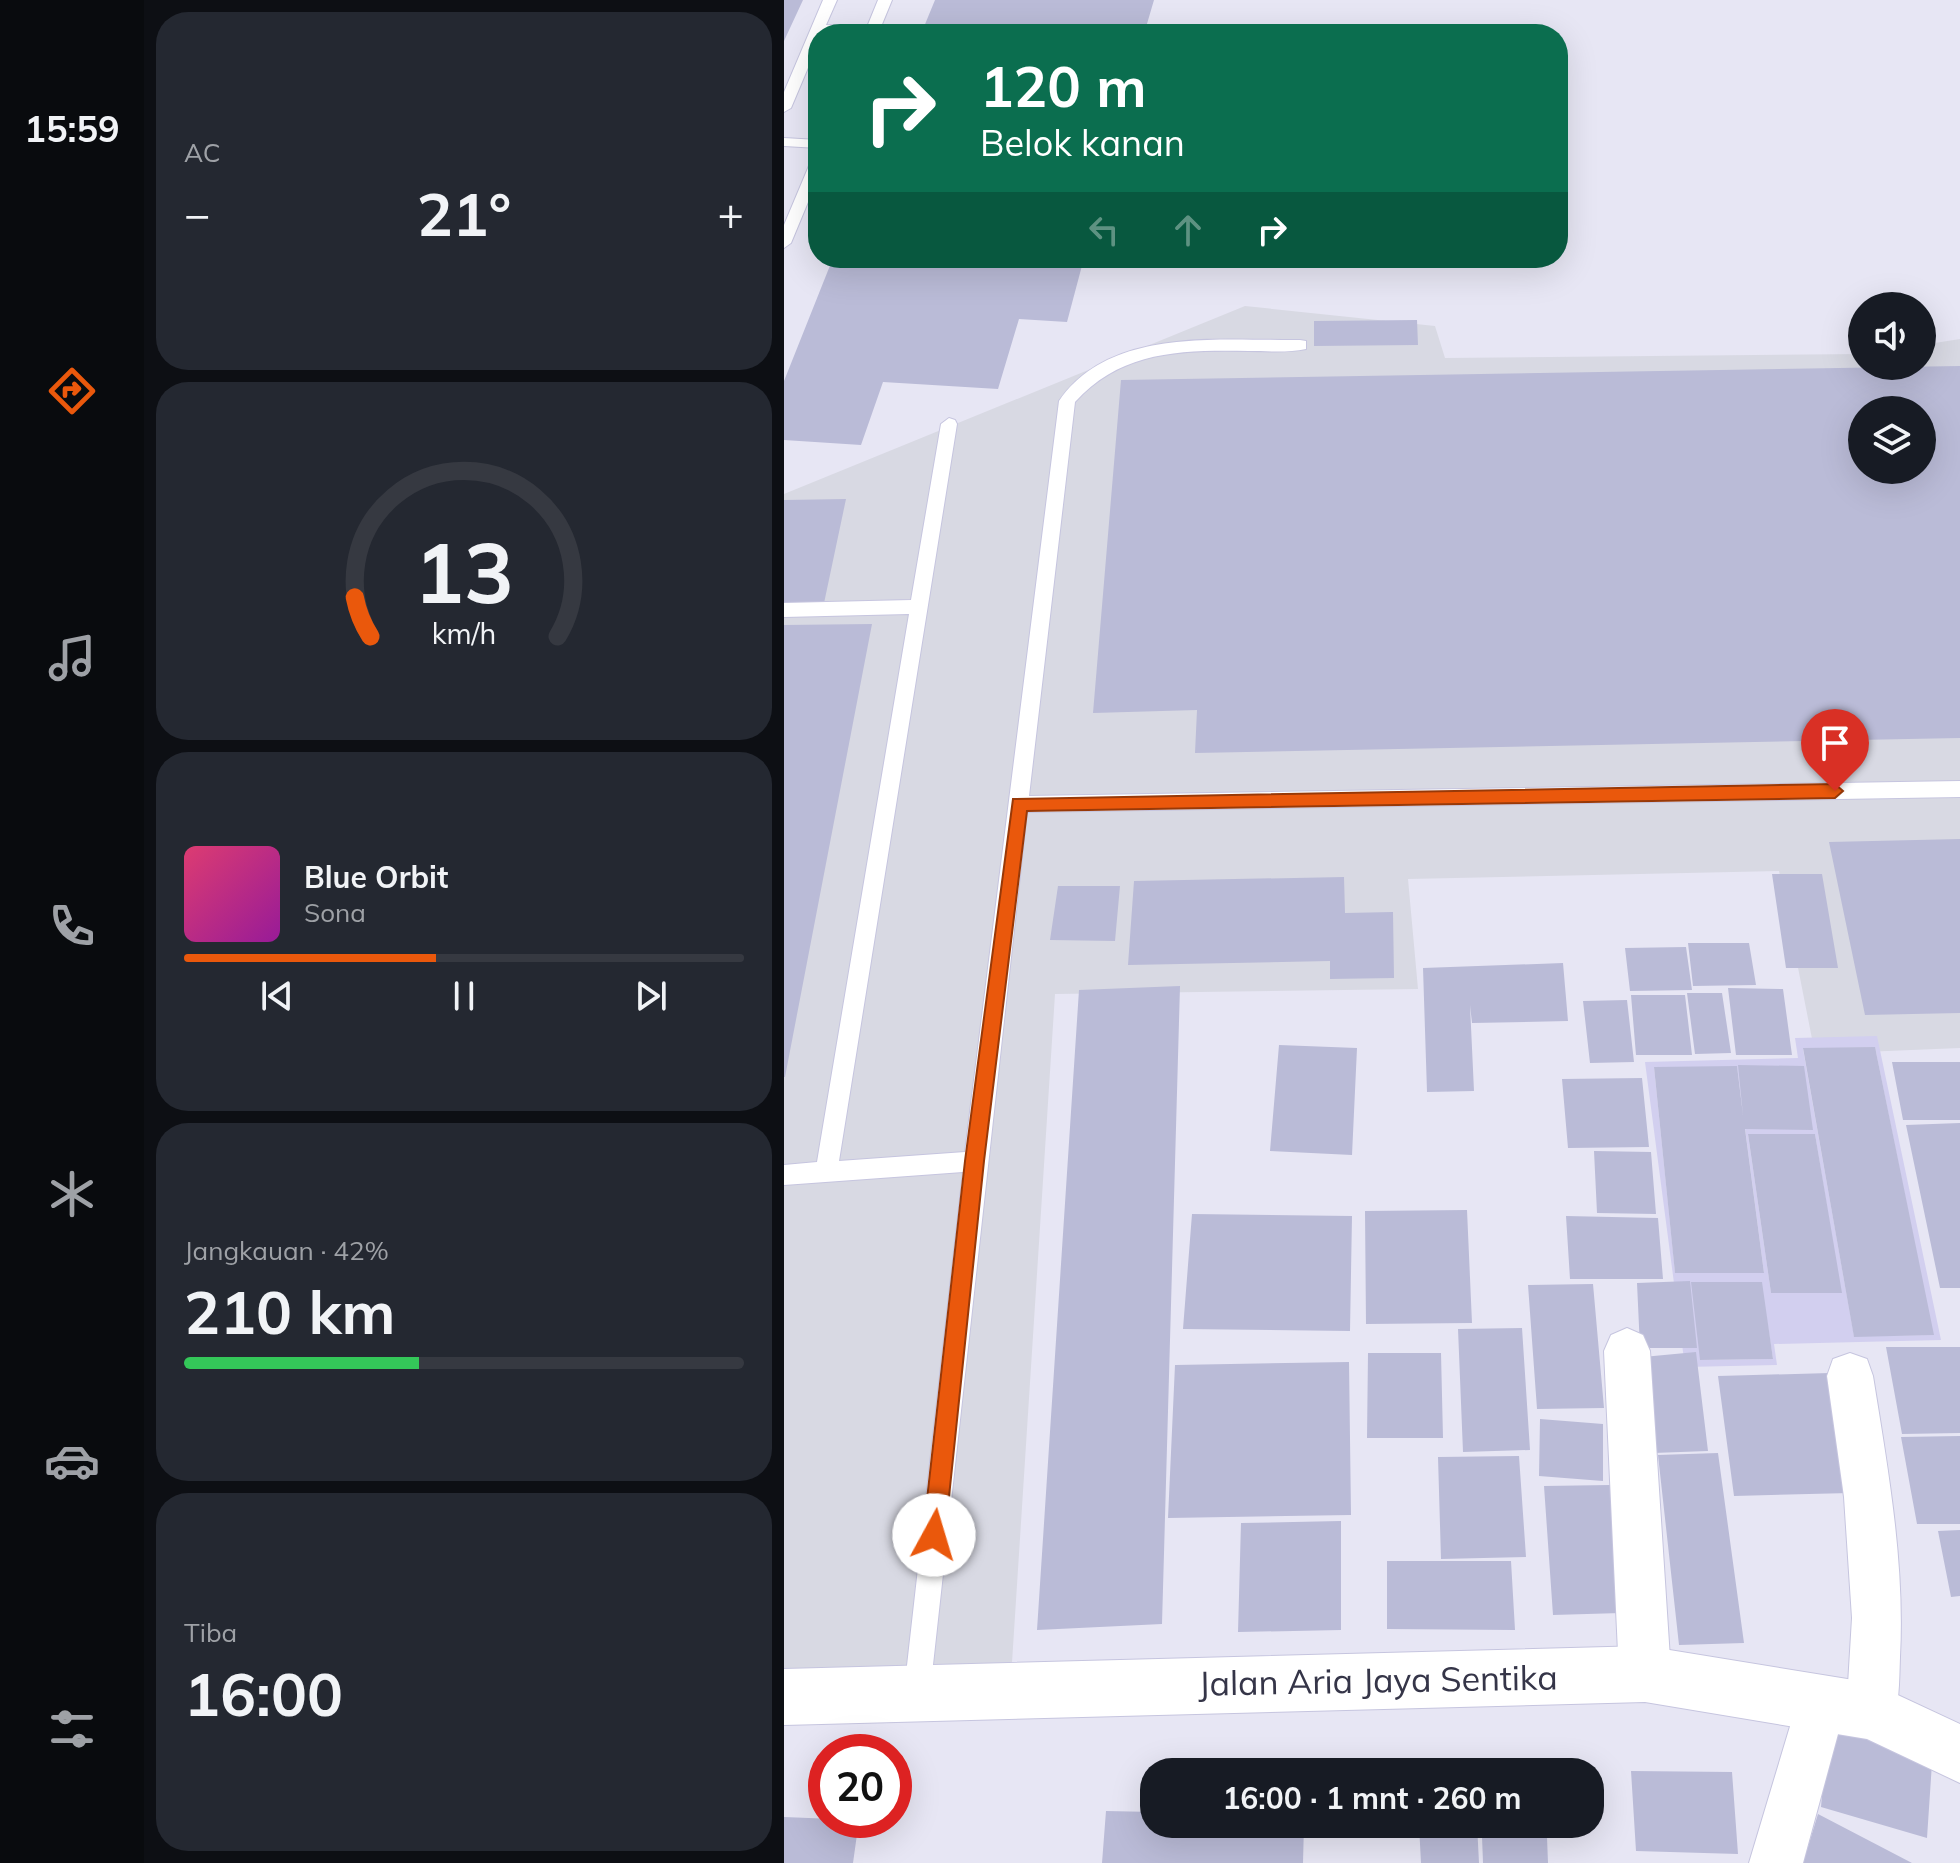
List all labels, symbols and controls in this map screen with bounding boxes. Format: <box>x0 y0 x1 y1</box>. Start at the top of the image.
text: 120 m <box>980 51 1147 121</box>
icon: right <box>848 56 952 160</box>
text: 15:59 <box>24 106 120 151</box>
text: Belok kanan <box>980 120 1185 165</box>
text: AC <box>184 136 221 169</box>
text: 21° <box>417 176 511 251</box>
text: − <box>184 186 210 241</box>
text: + <box>718 186 744 241</box>
icon: left <box>1082 208 1126 252</box>
icon: ahead <box>1166 208 1210 252</box>
icon: right <box>1250 208 1294 252</box>
map controls <box>1848 292 1936 484</box>
button: sound <box>1848 292 1936 380</box>
icon: directions <box>44 363 100 419</box>
button: layers <box>1848 396 1936 484</box>
text: 13 <box>414 519 514 624</box>
text: km/h <box>432 615 496 651</box>
icon: music <box>44 630 100 686</box>
pin <box>1801 709 1869 791</box>
icon: arrive <box>1813 721 1857 765</box>
text: Blue Orbit <box>304 858 448 896</box>
text: Sona <box>304 896 366 929</box>
icon: phone <box>44 898 100 954</box>
icon: previous <box>255 974 299 1018</box>
icon: pause <box>442 974 486 1018</box>
icon: next <box>629 974 673 1018</box>
icon: climate <box>44 1166 100 1222</box>
text: Jangkauan · 42% <box>184 1234 389 1267</box>
text: 210 km <box>184 1274 396 1349</box>
icon: car <box>44 1433 100 1489</box>
position arrow <box>892 1493 976 1577</box>
text: Tiba <box>184 1616 237 1649</box>
street label: Jalan Aria Jaya Sentika <box>1198 1655 1558 1705</box>
text: 16:00 <box>184 1656 343 1731</box>
icon: filters <box>44 1701 100 1757</box>
speed limit sign: 20 <box>808 1734 912 1838</box>
text: 16:00 · 1 mnt · 260 m <box>1222 1779 1522 1817</box>

